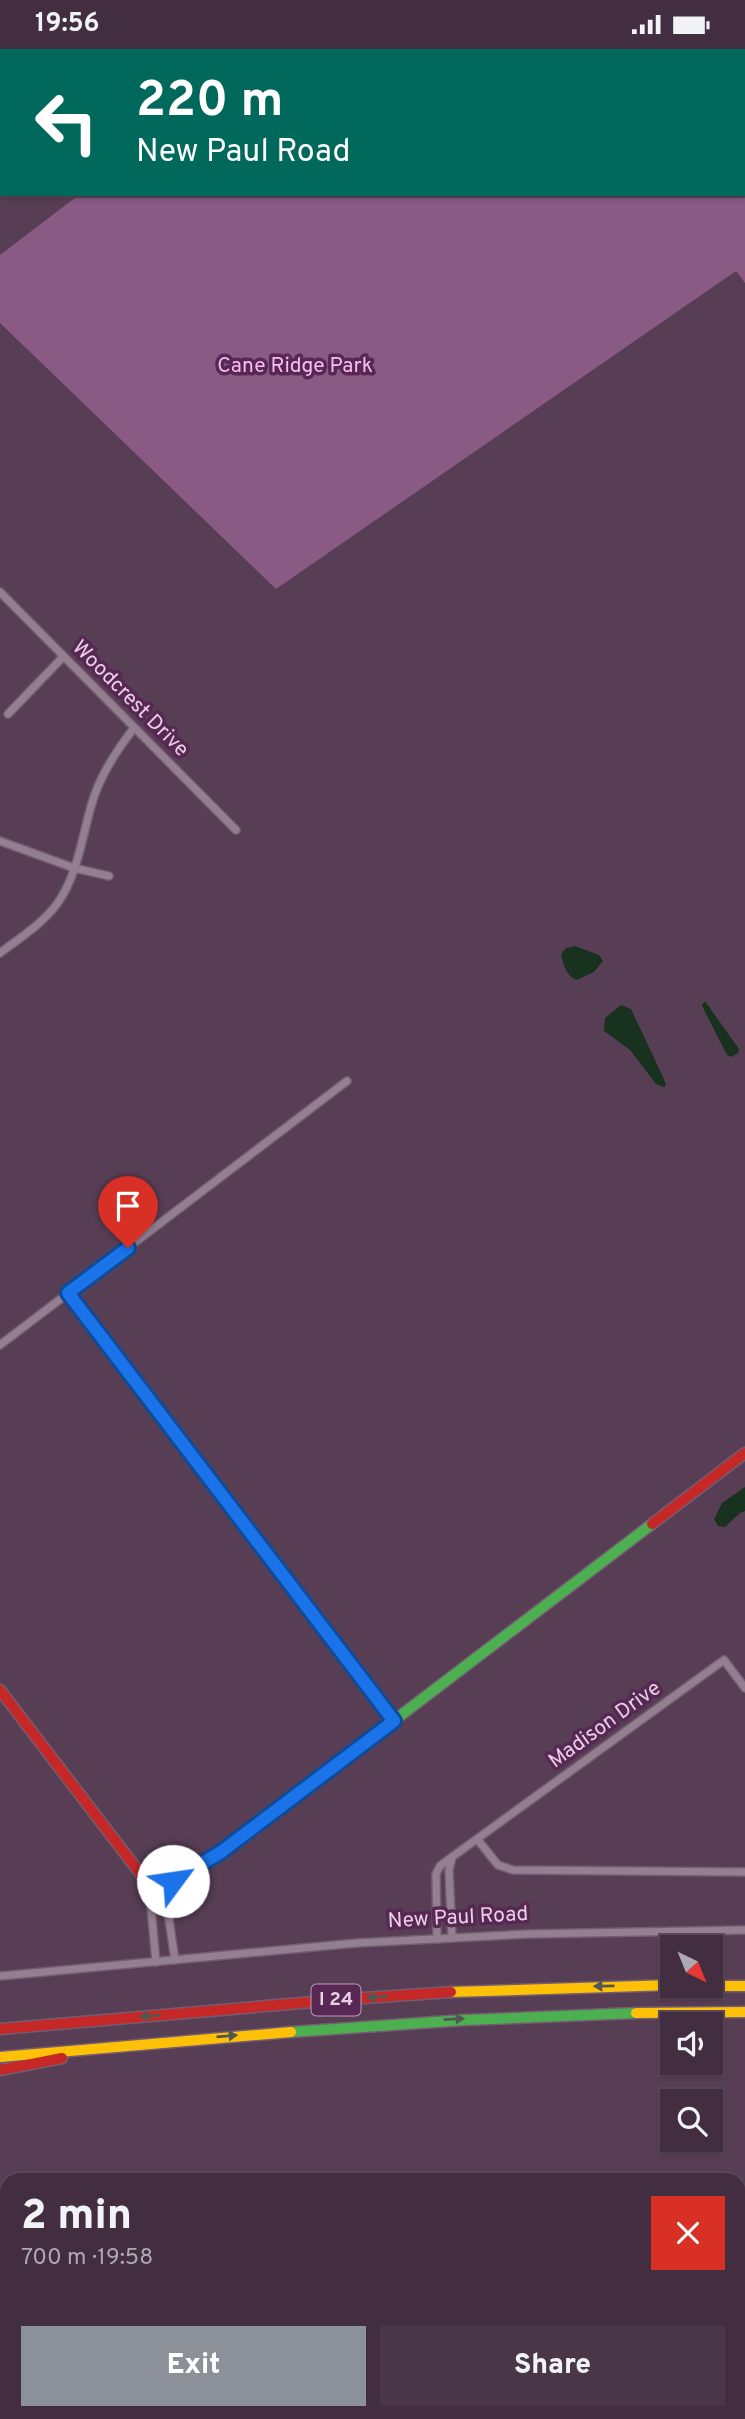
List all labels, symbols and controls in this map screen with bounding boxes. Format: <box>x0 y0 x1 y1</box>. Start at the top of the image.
text: 19:56 <box>35 8 100 41</box>
text: 220 m <box>136 72 283 134</box>
icon: left <box>21 77 112 168</box>
text: New Paul Road <box>136 133 350 173</box>
park label: Cane Ridge Park <box>217 353 373 380</box>
street label: Woodcrest Drive <box>66 635 194 763</box>
pin <box>98 1176 158 1248</box>
icon: arrive <box>109 1187 147 1225</box>
street label: Madison Drive <box>543 1675 667 1775</box>
position arrow <box>136 1844 210 1918</box>
street label: New Paul Road <box>387 1901 529 1935</box>
north arrow <box>660 1935 723 1999</box>
map controls <box>660 1935 723 2152</box>
one-way arrow <box>593 1980 615 1992</box>
road number: I 24 <box>312 1985 360 2015</box>
one-way arrow <box>365 1992 387 2003</box>
one-way arrow <box>139 2011 161 2022</box>
button: sound <box>660 2012 723 2075</box>
one-way arrow <box>443 2013 465 2024</box>
one-way arrow <box>217 2030 239 2041</box>
button: search <box>660 2089 723 2152</box>
text: 2 min <box>21 2191 132 2244</box>
button: close <box>651 2196 725 2270</box>
text: 700 m · 19:58 <box>21 2244 153 2273</box>
button: Exit <box>21 2326 366 2406</box>
button: Share <box>380 2326 725 2406</box>

